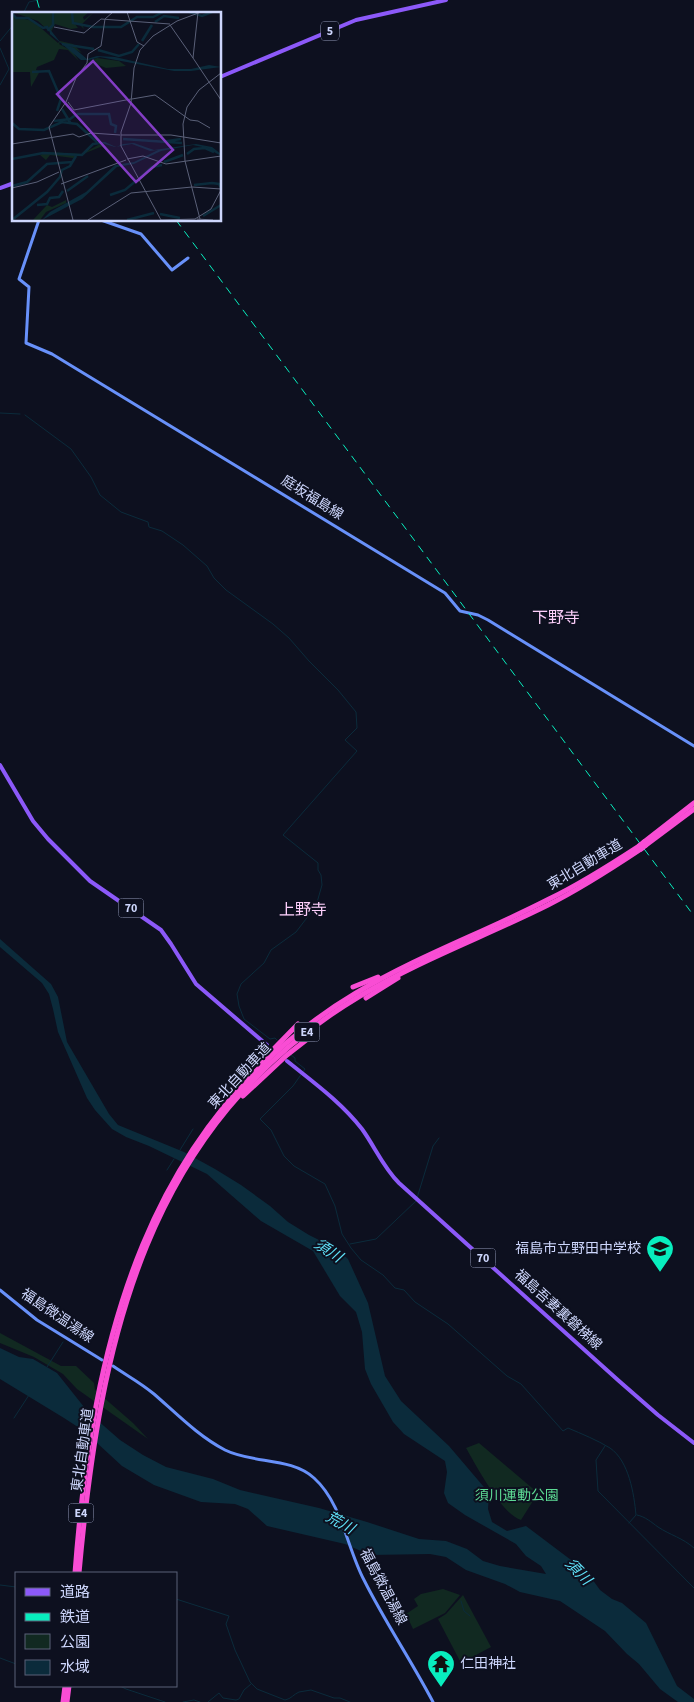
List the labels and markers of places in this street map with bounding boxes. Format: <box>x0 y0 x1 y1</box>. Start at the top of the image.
school or university icon: 福島市立野田中学校 <box>645 1234 675 1273</box>
place label: 福島市立野田中学校 <box>515 1239 641 1259</box>
temple icon: 仁田神社 <box>426 1649 456 1688</box>
place label: 仁田神社 <box>460 1654 516 1674</box>

